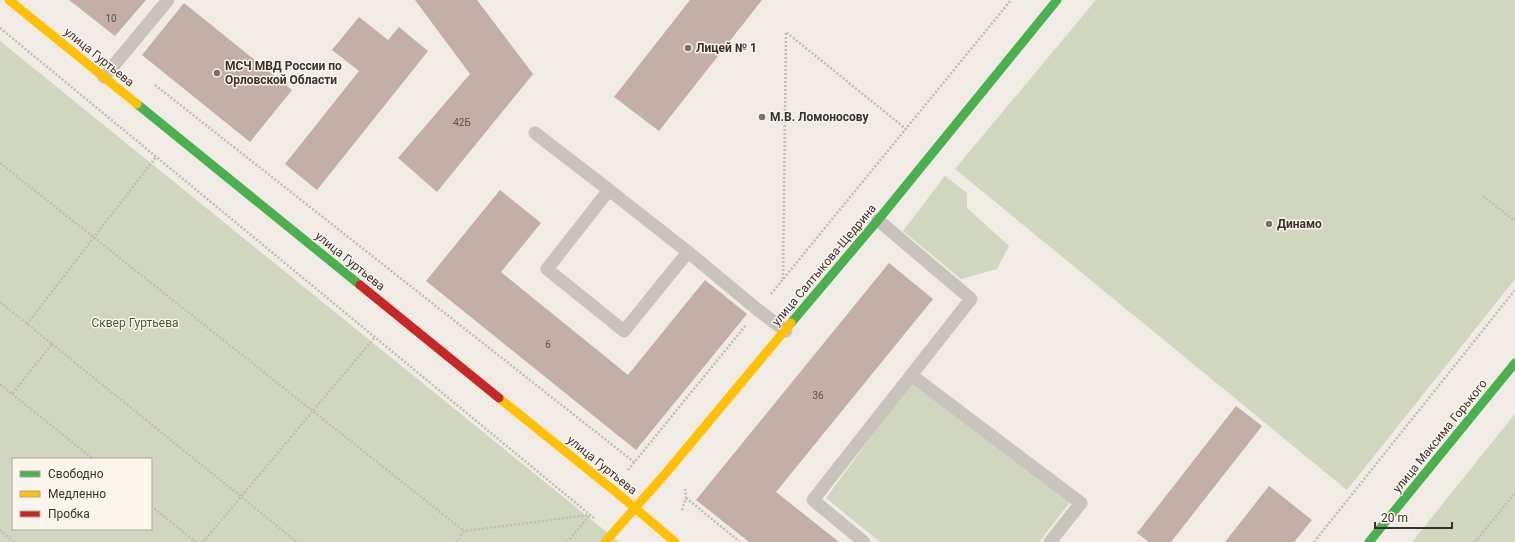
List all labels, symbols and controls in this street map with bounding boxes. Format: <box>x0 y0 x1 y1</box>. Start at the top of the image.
house number: 10 <box>105 13 117 24</box>
street label: улица Гуртьева <box>61 25 137 89</box>
place label: Лицей № 1 <box>696 41 757 55</box>
marker: Лицей № 1 <box>683 43 693 53</box>
place label: МСЧ МВД России по Орловской Области <box>225 59 342 87</box>
marker: МСЧ МВД России по Орловской Области <box>212 68 222 78</box>
place label: М.В. Ломоносову <box>770 110 870 124</box>
marker: М.В. Ломоносову <box>757 112 767 122</box>
house number: 42Б <box>453 117 471 128</box>
street label: улица Салтыкова-Щедрина <box>769 201 879 329</box>
place label: Динамо <box>1277 217 1322 231</box>
marker: Динамо <box>1264 219 1274 229</box>
street label: улица Гуртьева <box>312 229 388 293</box>
park label: Сквер Гуртьева <box>91 316 179 330</box>
house number: 6 <box>545 339 551 350</box>
street label: улица Максима Горького <box>1390 376 1490 495</box>
house number: 36 <box>812 390 824 401</box>
street label: улица Гуртьева <box>564 433 640 497</box>
legend <box>12 458 152 530</box>
text: Свободно <box>48 467 104 481</box>
text: Медленно <box>48 487 106 501</box>
scale bar <box>1375 504 1452 530</box>
text: Пробка <box>48 507 90 521</box>
text: 20 m <box>1381 511 1408 525</box>

